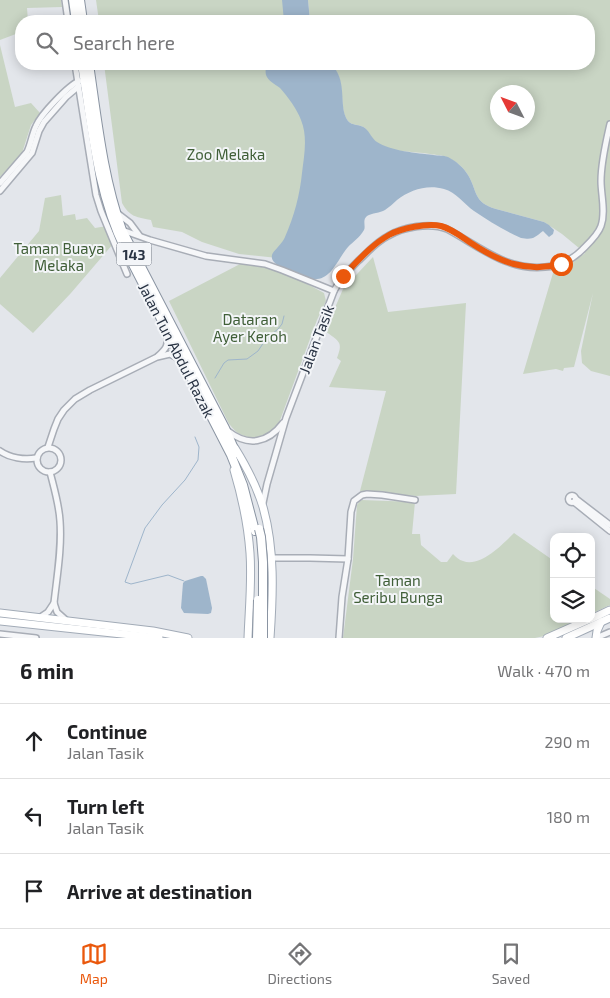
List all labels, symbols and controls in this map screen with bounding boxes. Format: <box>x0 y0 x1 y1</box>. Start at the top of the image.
search box <box>15 15 595 70</box>
icon: search <box>33 29 61 57</box>
text: Search here <box>73 31 175 54</box>
north arrow <box>490 85 535 130</box>
park label: Zoo Melaka <box>187 145 265 163</box>
park label: Taman Buaya Melaka <box>13 239 105 274</box>
road number: 143 <box>116 242 152 266</box>
route start <box>550 253 573 276</box>
route end <box>332 265 355 288</box>
street label: Jalan Tun Abdul Razak <box>135 280 219 421</box>
street label: Jalan Tasik <box>295 302 337 376</box>
park label: Dataran Ayer Keroh <box>213 310 287 345</box>
map controls <box>550 533 595 623</box>
button: locate <box>550 533 595 578</box>
park label: Taman Seribu Bunga <box>353 571 443 606</box>
button: layers <box>550 578 595 623</box>
text: 6 min <box>20 658 74 683</box>
text: Walk · 470 m <box>497 661 590 680</box>
text: Continue <box>67 720 147 743</box>
icon: ahead <box>20 727 48 755</box>
text: 290 m <box>545 732 590 751</box>
text: Jalan Tasik <box>67 743 144 762</box>
text: Turn left <box>67 795 144 818</box>
icon: left <box>20 802 48 830</box>
text: 180 m <box>547 807 590 826</box>
text: Jalan Tasik <box>67 818 144 837</box>
icon: arrive <box>20 877 48 905</box>
text: Arrive at destination <box>67 880 252 903</box>
tab: Map <box>80 940 108 987</box>
tab: Directions <box>268 940 332 987</box>
tab: Saved <box>492 940 530 987</box>

